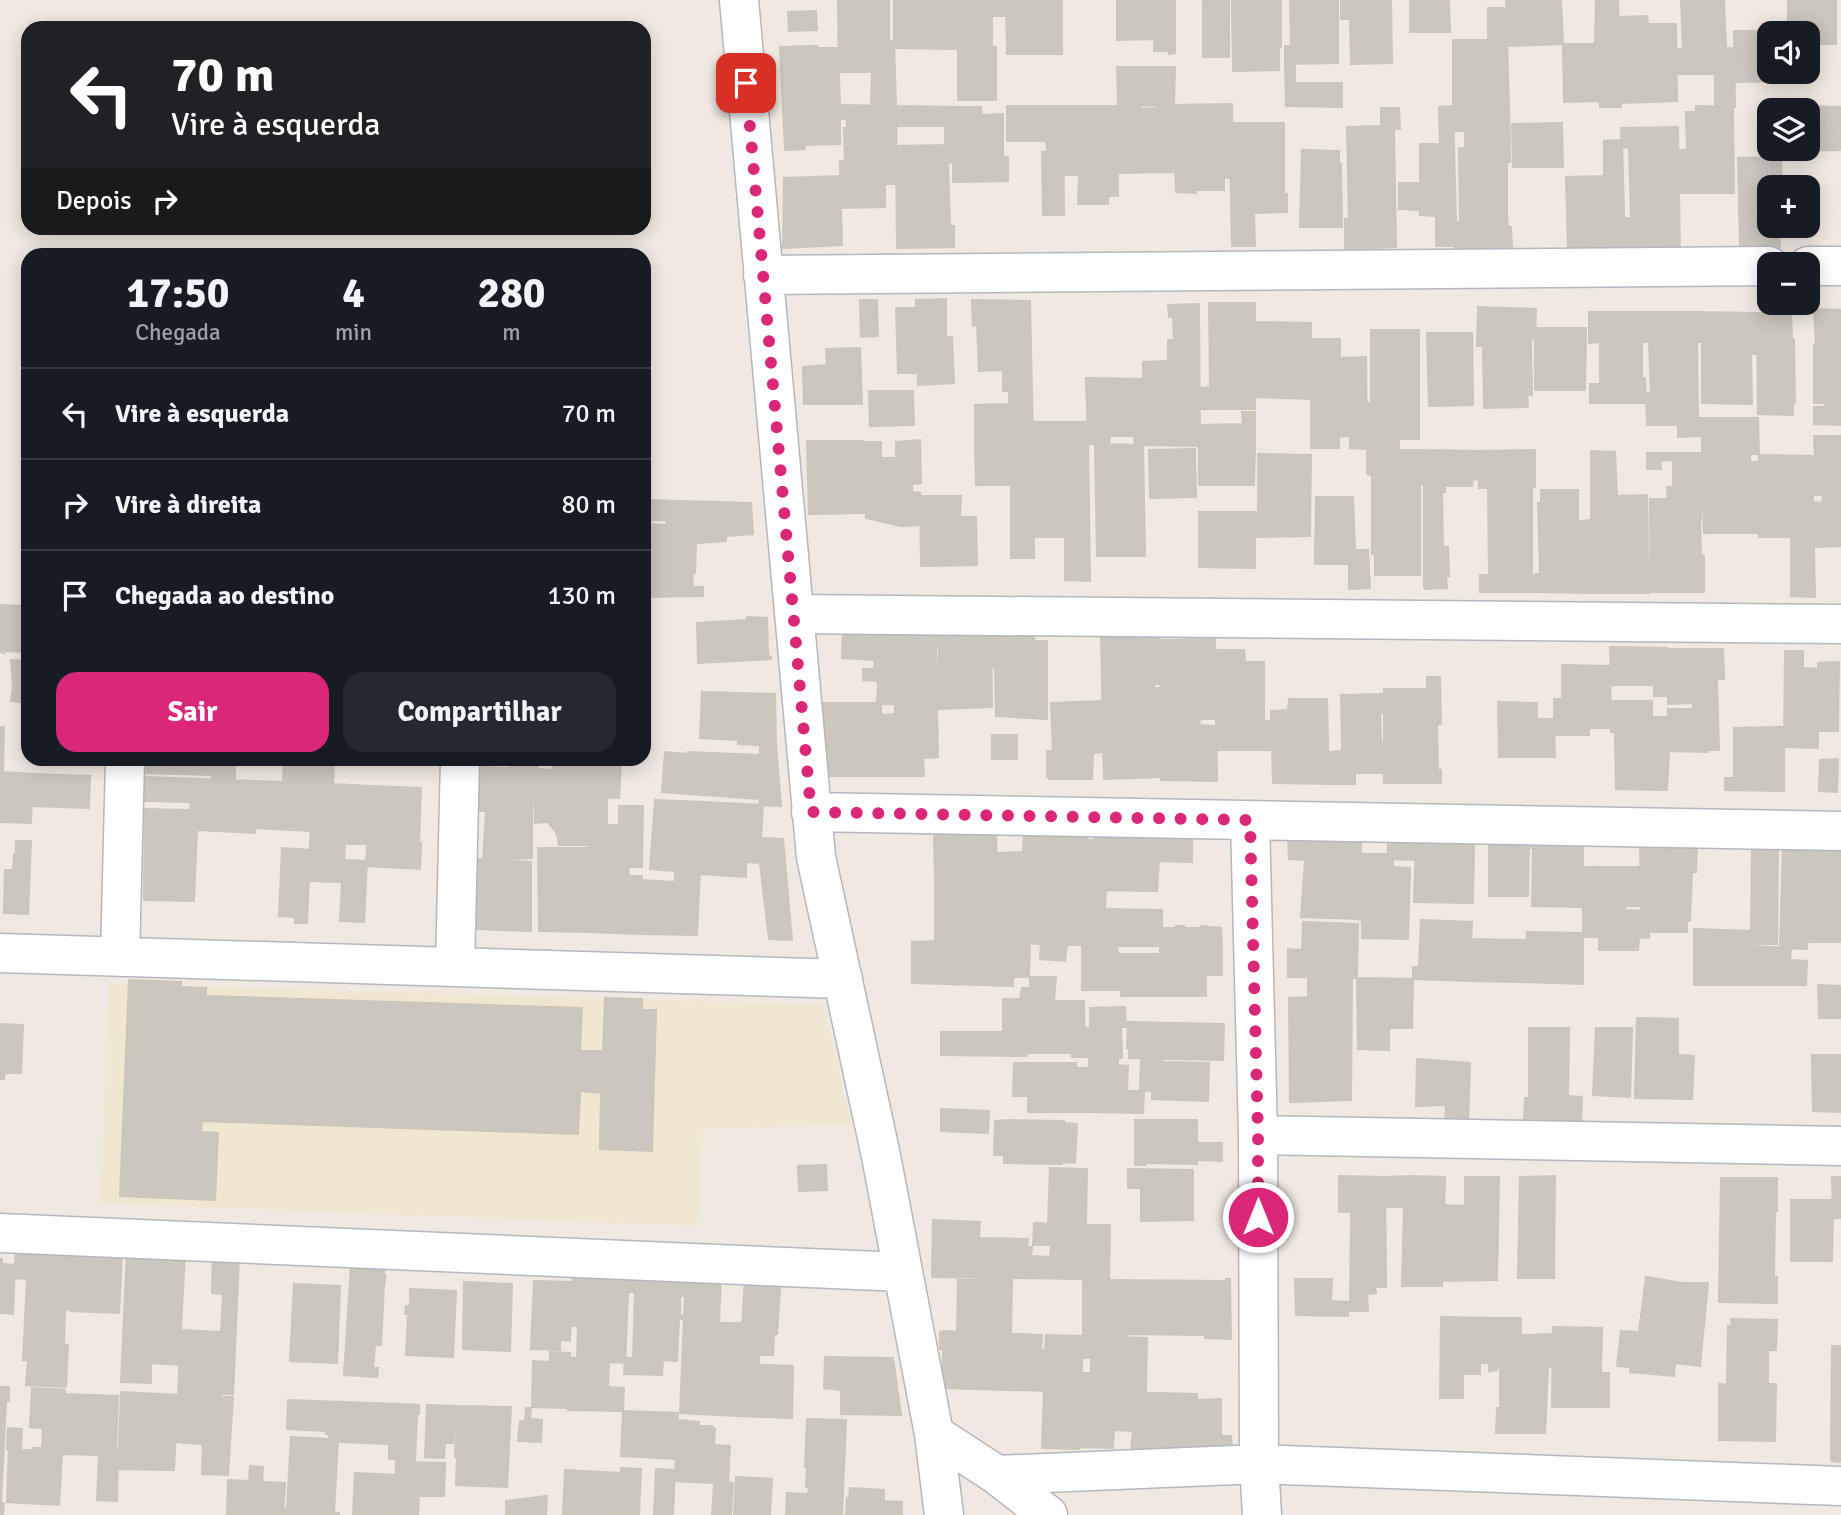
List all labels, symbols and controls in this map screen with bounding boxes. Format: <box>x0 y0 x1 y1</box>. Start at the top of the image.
map controls <box>1757 21 1820 315</box>
button: sound <box>1757 21 1820 84</box>
text: 70 m <box>171 45 274 105</box>
icon: left <box>56 49 147 140</box>
pin <box>716 53 776 113</box>
icon: arrive <box>727 64 765 102</box>
button: layers <box>1757 98 1820 161</box>
text: Vire à esquerda <box>171 105 381 144</box>
button: + <box>1757 175 1820 238</box>
icon: right <box>146 182 184 220</box>
text: Depois <box>56 185 132 217</box>
button: − <box>1757 252 1820 315</box>
text: 17:50 <box>126 268 230 319</box>
text: 4 <box>342 268 365 319</box>
text: 280 <box>477 268 546 319</box>
text: Chegada <box>135 318 221 347</box>
text: min <box>335 318 372 347</box>
text: m <box>502 318 521 347</box>
icon: left <box>56 395 94 433</box>
text: Vire à esquerda <box>115 398 289 430</box>
text: 70 m <box>561 398 616 430</box>
icon: right <box>56 486 94 524</box>
text: Vire à direita <box>115 489 261 521</box>
text: 80 m <box>561 489 616 521</box>
icon: arrive <box>56 577 94 615</box>
text: Chegada ao destino <box>115 580 334 612</box>
text: 130 m <box>547 580 616 612</box>
button: Sair <box>56 672 329 752</box>
button: Compartilhar <box>343 672 616 752</box>
position arrow <box>1221 1180 1295 1254</box>

